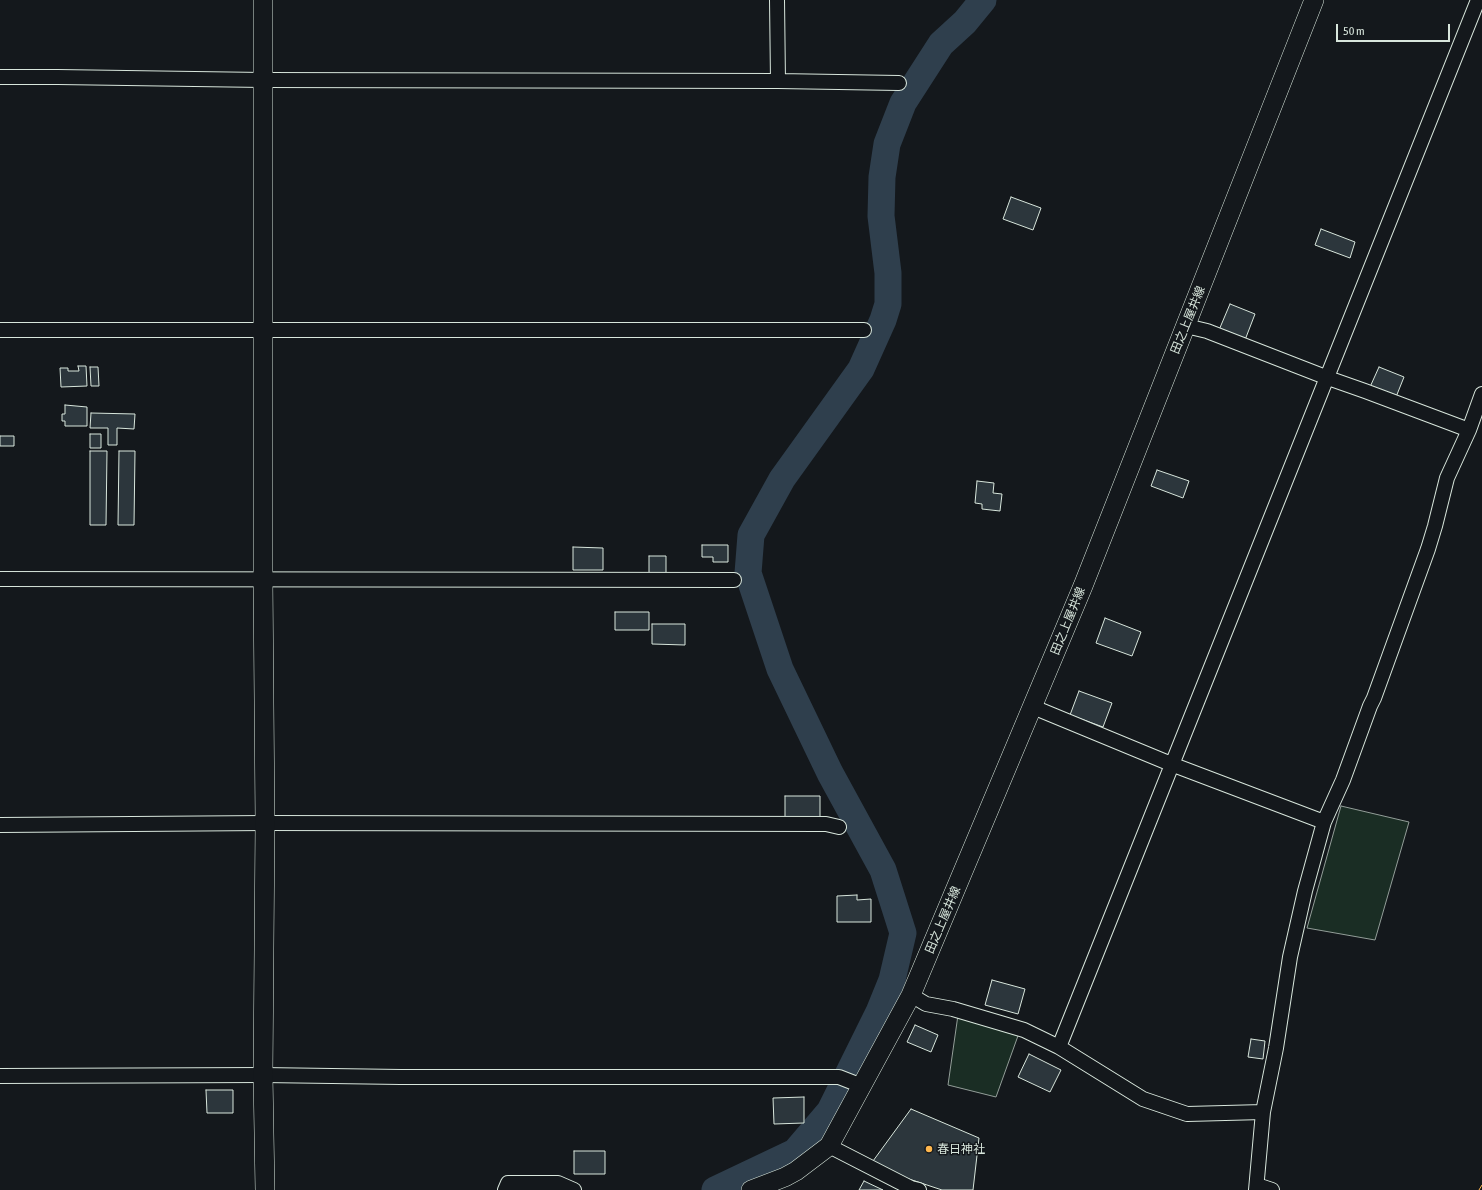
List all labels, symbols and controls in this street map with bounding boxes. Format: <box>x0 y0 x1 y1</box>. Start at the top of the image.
scale bar <box>1338 16 1452 42</box>
text: 50 m <box>1343 24 1365 38</box>
street label: 田之上屋井線 <box>1168 284 1208 356</box>
street label: 田之上屋井線 <box>1048 585 1088 657</box>
street label: 田之上屋井線 <box>922 884 964 956</box>
place label: 春日神社 <box>937 1142 985 1156</box>
marker: 春日神社 <box>924 1144 934 1154</box>

